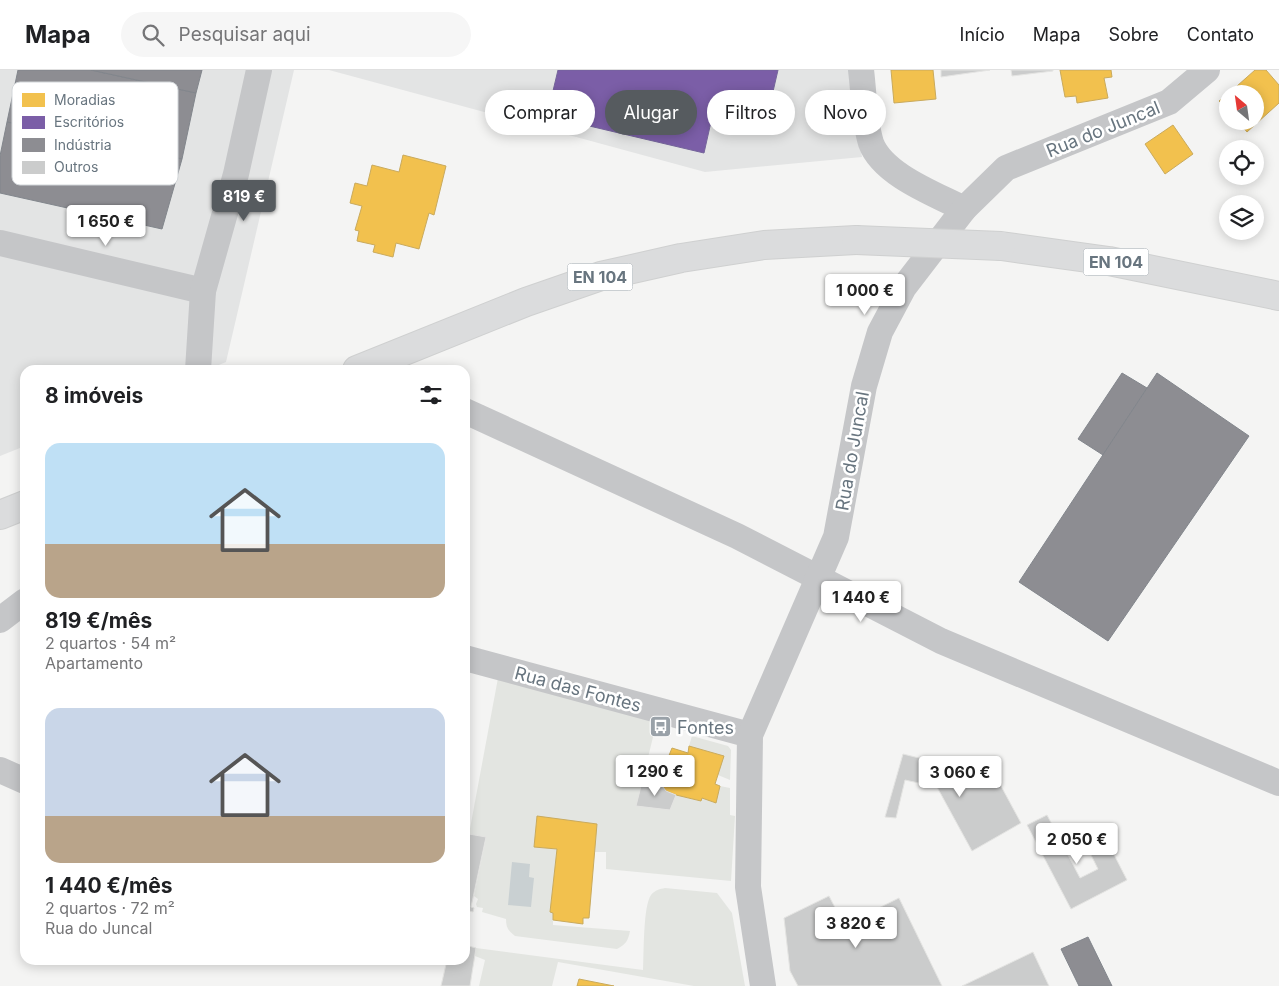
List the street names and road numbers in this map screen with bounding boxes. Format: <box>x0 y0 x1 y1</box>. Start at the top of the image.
street label: Rua do Juncal <box>1043 97 1163 161</box>
road number: EN 104 <box>1084 248 1148 276</box>
road number: EN 104 <box>568 263 632 290</box>
street label: Rua do Juncal <box>831 390 873 512</box>
street label: Rua das Fontes <box>512 662 644 716</box>

